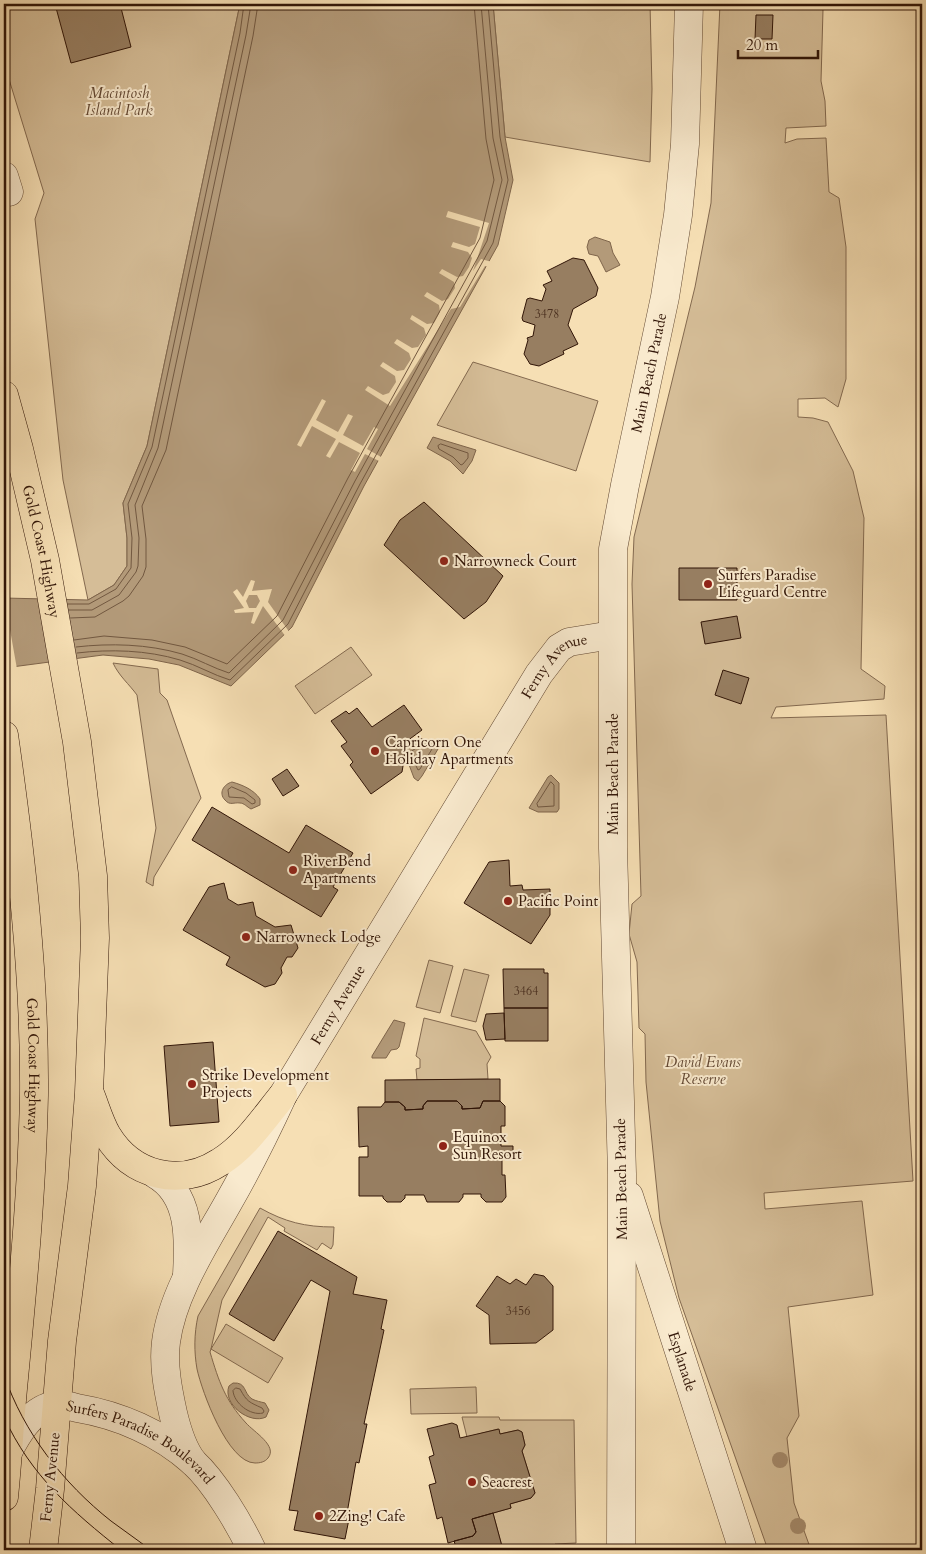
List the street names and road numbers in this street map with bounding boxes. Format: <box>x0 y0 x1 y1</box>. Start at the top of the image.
street label: Main Beach Parade <box>626 311 671 435</box>
street label: Gold Coast Highway <box>18 483 65 620</box>
street label: Ferny Avenue <box>516 629 589 702</box>
street label: Main Beach Parade <box>603 713 623 835</box>
street label: Ferny Avenue <box>306 961 370 1048</box>
street label: Gold Coast Highway <box>22 997 44 1134</box>
street label: Main Beach Parade <box>610 1118 632 1240</box>
street label: Esplanade <box>663 1329 701 1395</box>
street label: Surfers Paradise Boulevard <box>64 1396 219 1488</box>
street label: Ferny Avenue <box>35 1431 65 1523</box>

